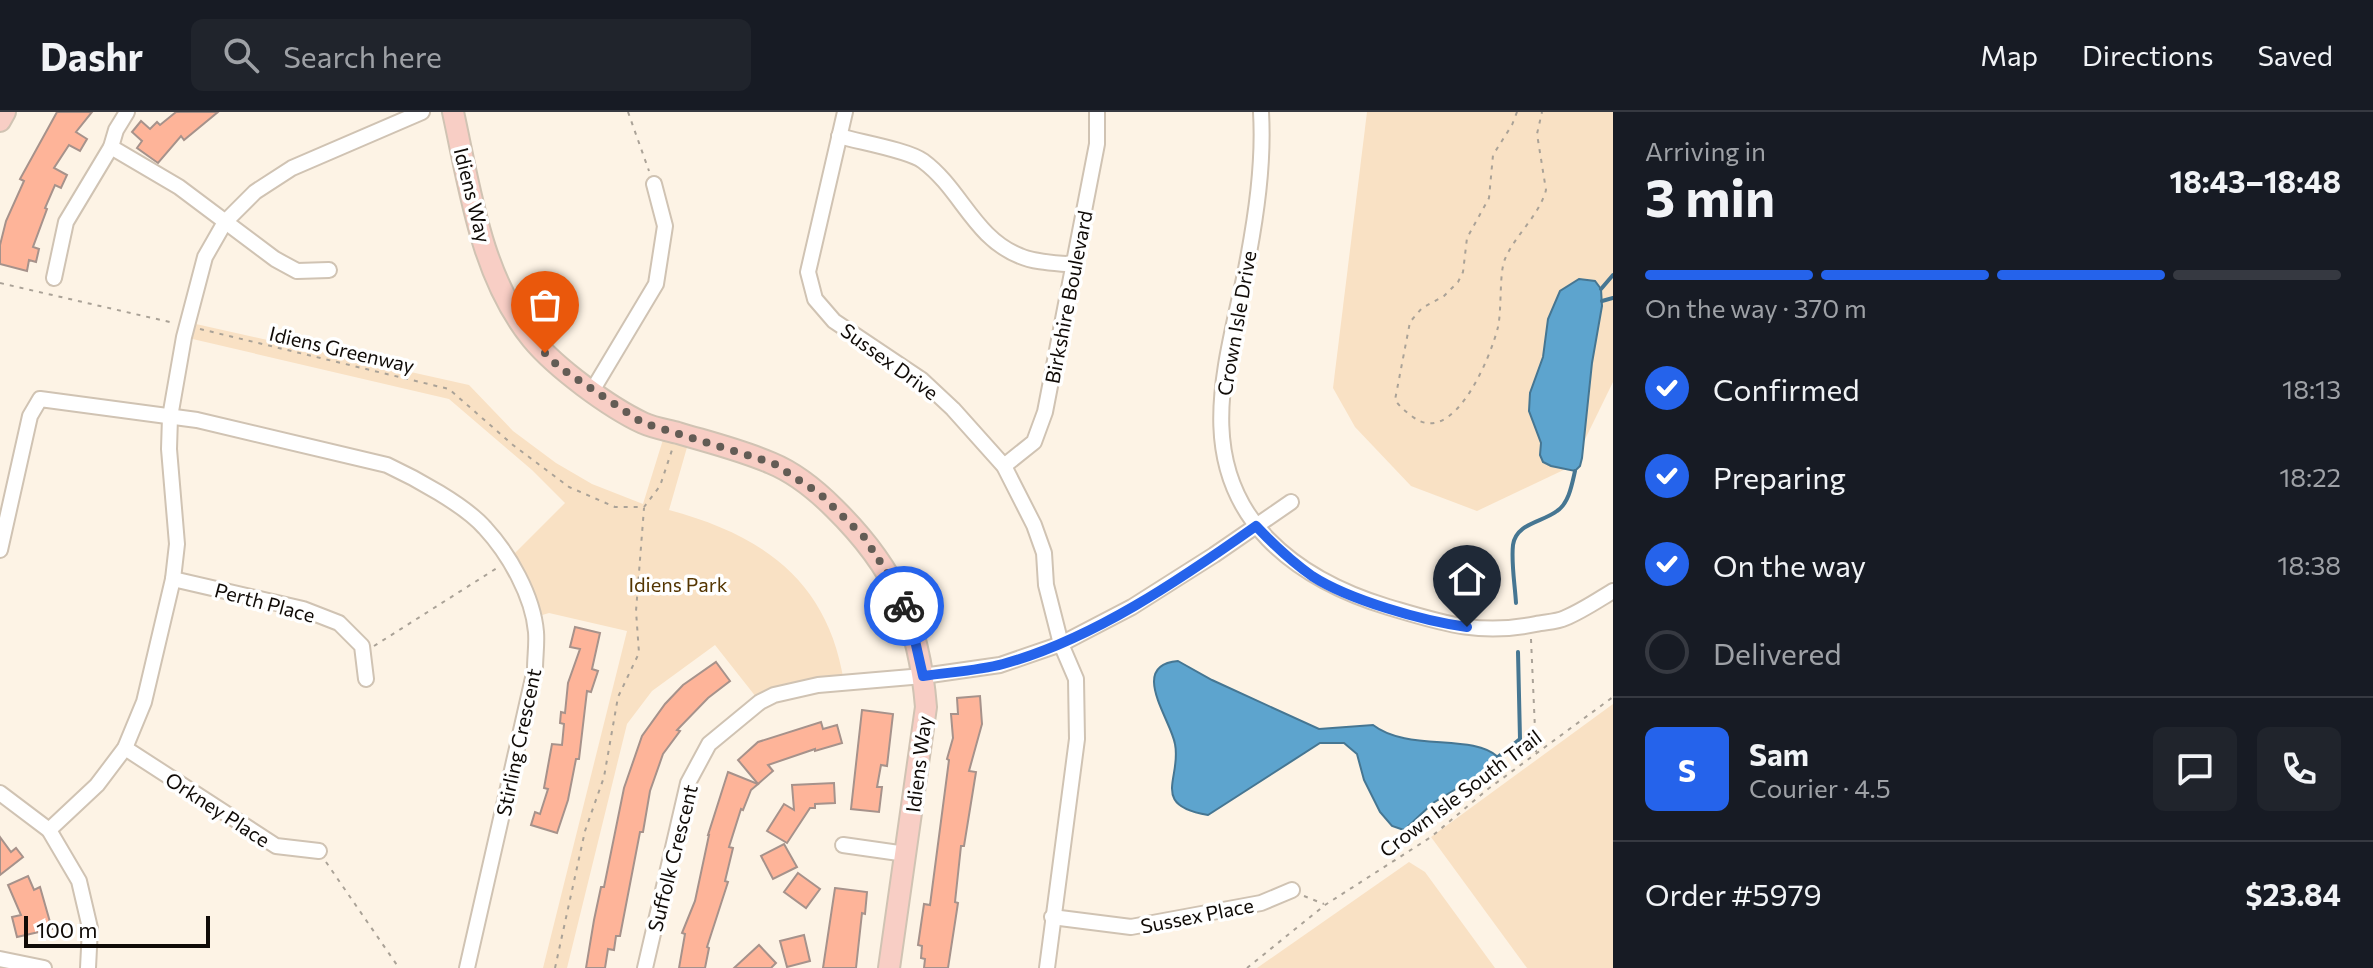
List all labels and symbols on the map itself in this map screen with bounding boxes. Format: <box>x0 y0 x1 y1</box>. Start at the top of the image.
street label: Idiens Way <box>450 145 496 245</box>
street label: Birkshire Boulevard <box>1039 208 1097 386</box>
street label: Crown Isle Drive <box>1211 249 1261 397</box>
pin <box>511 271 579 353</box>
street label: Sussex Drive <box>837 318 943 404</box>
street label: Idiens Greenway <box>267 321 417 377</box>
pin <box>1433 545 1501 627</box>
courier <box>864 566 944 646</box>
park label: Idiens Park <box>628 572 728 596</box>
street label: Perth Place <box>212 577 318 627</box>
street label: Stirling Crescent <box>491 666 545 818</box>
street label: Idiens Way <box>900 714 936 814</box>
street label: Crown Isle South Trail <box>1374 724 1546 862</box>
street label: Orkney Place <box>161 766 275 852</box>
street label: Suffolk Crescent <box>642 782 702 934</box>
street label: Sussex Place <box>1138 892 1256 938</box>
scale bar <box>24 912 210 948</box>

